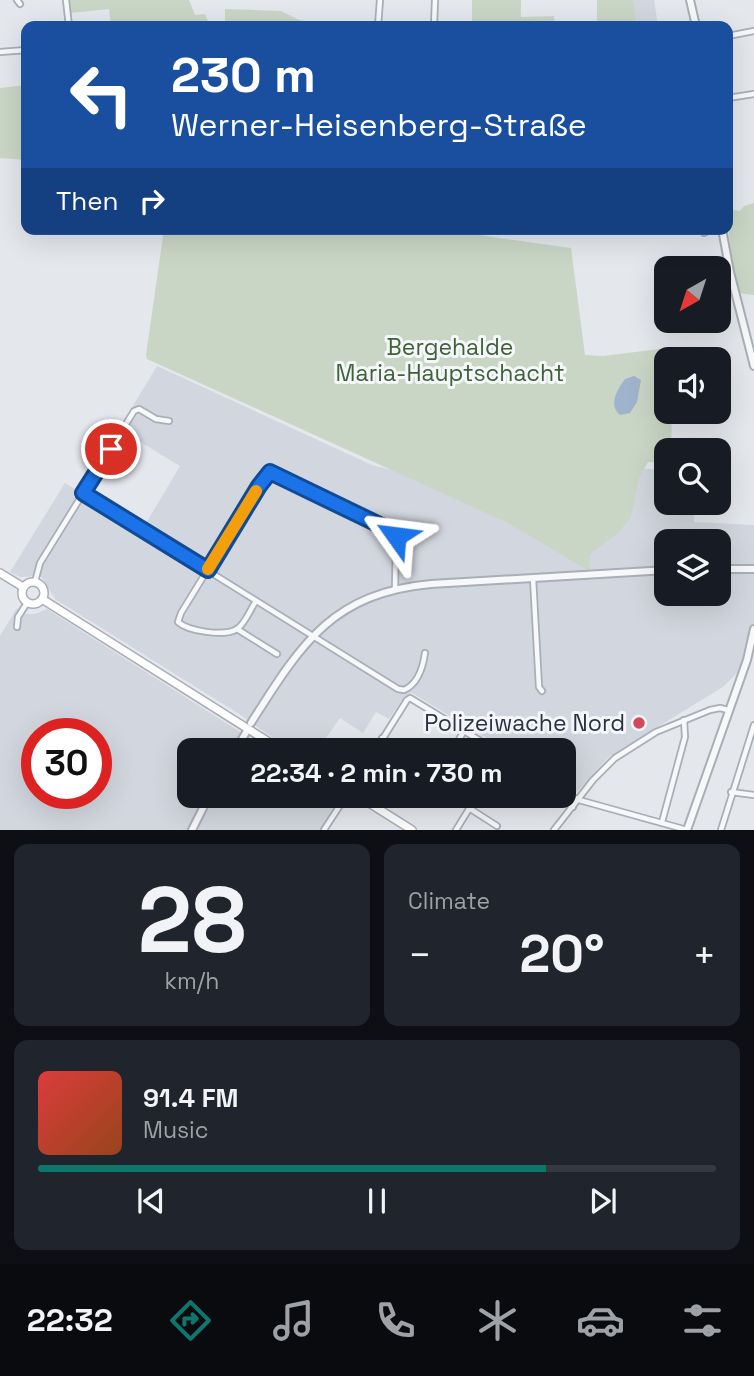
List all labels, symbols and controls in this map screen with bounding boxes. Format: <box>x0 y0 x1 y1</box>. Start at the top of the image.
text: 230 m <box>171 44 316 106</box>
icon: left <box>56 49 147 140</box>
text: Werner-Heisenberg-Straße <box>171 105 587 145</box>
icon: right <box>133 182 171 220</box>
text: Then <box>56 184 119 218</box>
north arrow <box>654 256 732 332</box>
map controls <box>654 256 731 606</box>
park label: Bergehalde Maria-Hauptschacht <box>336 332 564 388</box>
button: sound <box>654 347 731 424</box>
pin <box>81 419 141 479</box>
icon: arrive <box>92 430 130 468</box>
button: search <box>654 438 731 515</box>
position arrow <box>359 499 433 573</box>
button: layers <box>654 529 731 606</box>
place label: Polizeiwache Nord <box>424 708 625 738</box>
marker: Polizeiwache Nord <box>631 715 647 731</box>
speed limit sign: 30 <box>21 718 112 809</box>
text: 22:34 · 2 min · 730 m <box>251 756 502 790</box>
text: 28 <box>138 862 246 979</box>
text: Climate <box>408 886 490 916</box>
text: 20° <box>519 921 605 987</box>
text: − <box>408 931 432 979</box>
text: + <box>692 931 716 979</box>
text: km/h <box>165 966 219 996</box>
text: 91.4 FM <box>143 1081 239 1115</box>
text: Music <box>143 1115 208 1145</box>
icon: previous <box>132 1182 170 1220</box>
icon: pause <box>358 1182 396 1220</box>
icon: next <box>584 1182 622 1220</box>
icon: directions <box>166 1296 215 1345</box>
icon: music <box>269 1296 318 1345</box>
icon: phone <box>371 1296 420 1345</box>
icon: climate <box>473 1296 522 1345</box>
icon: car <box>576 1296 625 1345</box>
icon: filters <box>678 1296 727 1345</box>
text: 22:32 <box>27 1300 113 1340</box>

